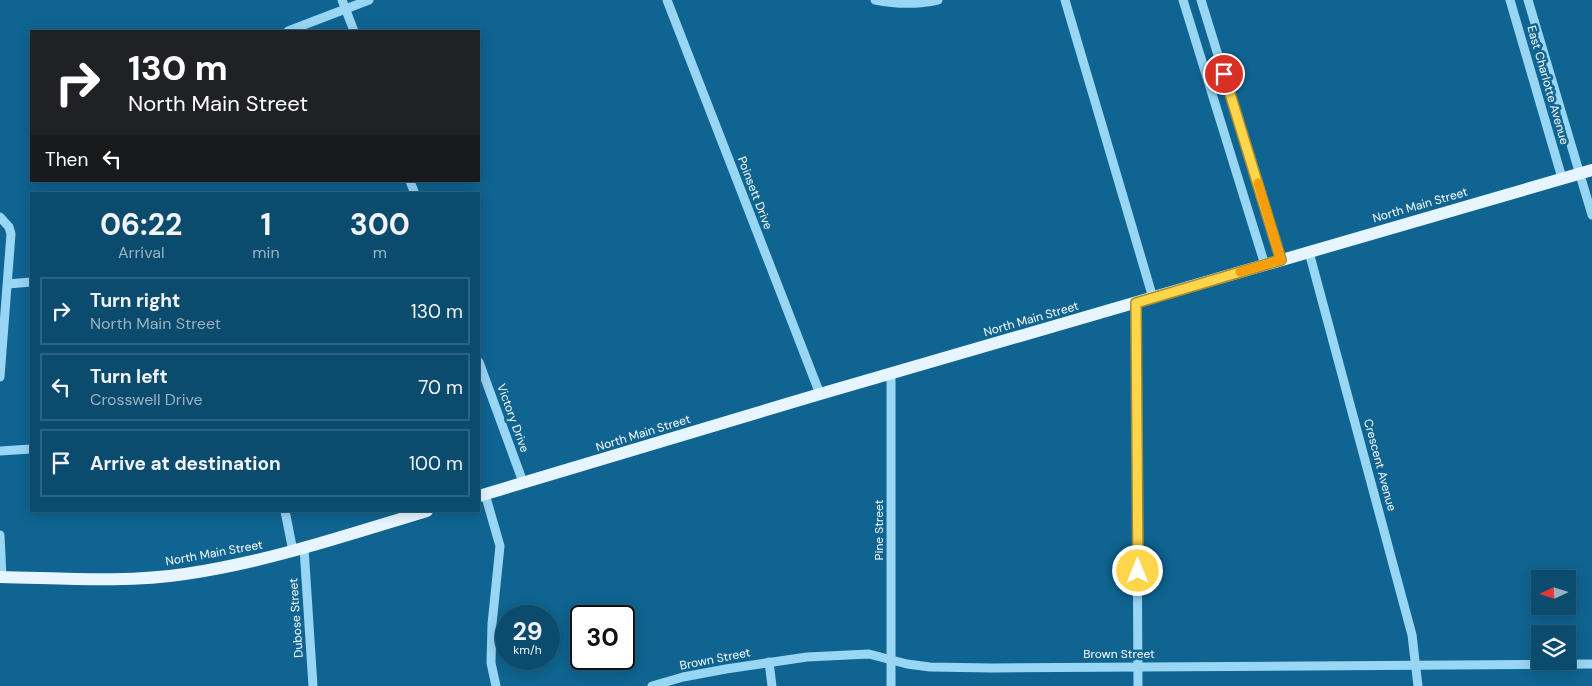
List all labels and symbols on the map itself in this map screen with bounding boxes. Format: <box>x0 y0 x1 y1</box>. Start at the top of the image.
street label: East Charlotte Avenue <box>1523 24 1573 147</box>
pin <box>1203 53 1245 95</box>
street label: Poinsett Drive <box>734 154 776 232</box>
street label: North Main Street <box>1371 184 1470 226</box>
street label: North Main Street <box>982 298 1081 340</box>
street label: Victory Drive <box>493 381 533 455</box>
street label: North Main Street <box>594 411 693 455</box>
street label: Crescent Avenue <box>1360 417 1400 513</box>
street label: Pine Street <box>871 499 887 560</box>
street label: North Main Street <box>164 537 264 569</box>
position arrow <box>1111 544 1163 596</box>
north arrow <box>1531 570 1576 615</box>
street label: Dubose Street <box>285 577 307 658</box>
speed limit sign: 30 <box>570 605 635 670</box>
street label: Brown Street <box>678 644 752 674</box>
street label: Brown Street <box>1083 646 1155 662</box>

